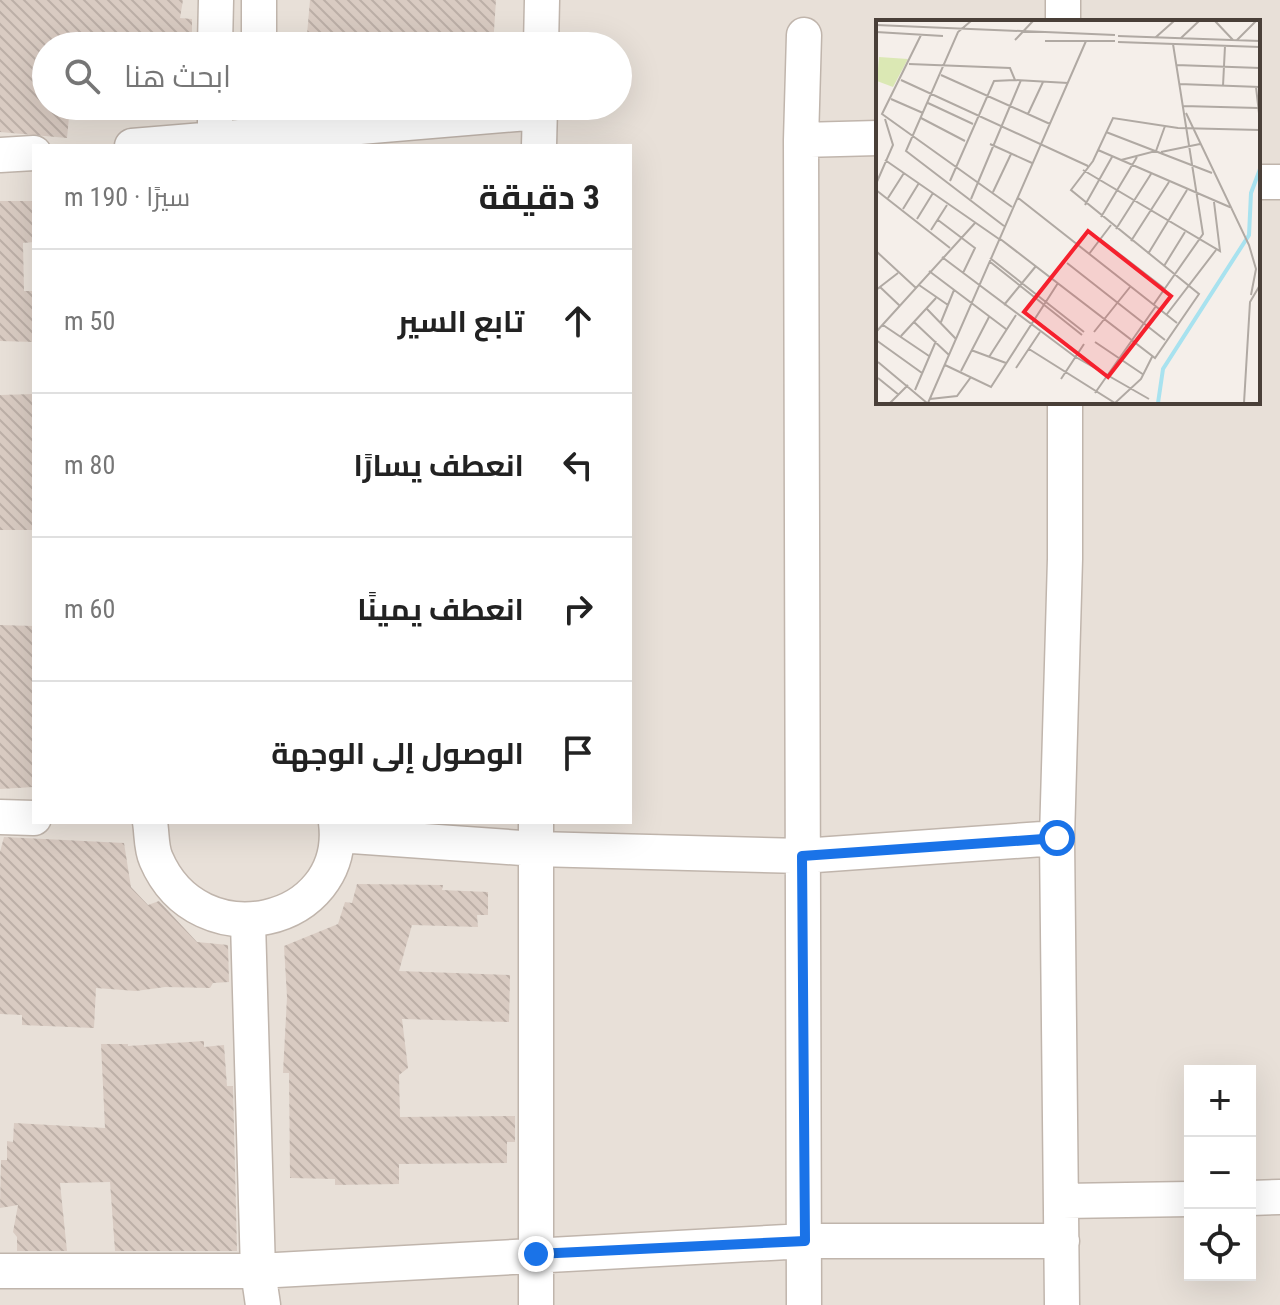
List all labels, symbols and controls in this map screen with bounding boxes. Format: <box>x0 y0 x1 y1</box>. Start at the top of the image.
inset map <box>876 20 1260 404</box>
search box <box>32 32 632 120</box>
icon: search <box>60 54 104 98</box>
text: ابحث هنا <box>124 59 231 94</box>
text: 3 دقيقة <box>479 177 600 217</box>
text: سيرًا · 190 m <box>64 182 190 212</box>
icon: ahead <box>556 299 600 343</box>
text: تابع السير <box>398 304 524 339</box>
text: 50 m <box>64 306 115 336</box>
icon: left <box>556 443 600 487</box>
text: انعطف يسارًا <box>353 448 524 483</box>
text: 80 m <box>64 450 115 480</box>
icon: right <box>556 587 600 631</box>
text: انعطف يمينًا <box>357 592 524 627</box>
text: 60 m <box>64 594 115 624</box>
icon: arrive <box>556 731 600 775</box>
text: الوصول إلى الوجهة <box>271 736 524 771</box>
route start <box>1039 820 1075 856</box>
map controls <box>1184 1065 1256 1281</box>
button: + <box>1184 1065 1256 1137</box>
button: − <box>1184 1137 1256 1209</box>
button: locate <box>1184 1209 1256 1281</box>
route end <box>518 1236 554 1272</box>

